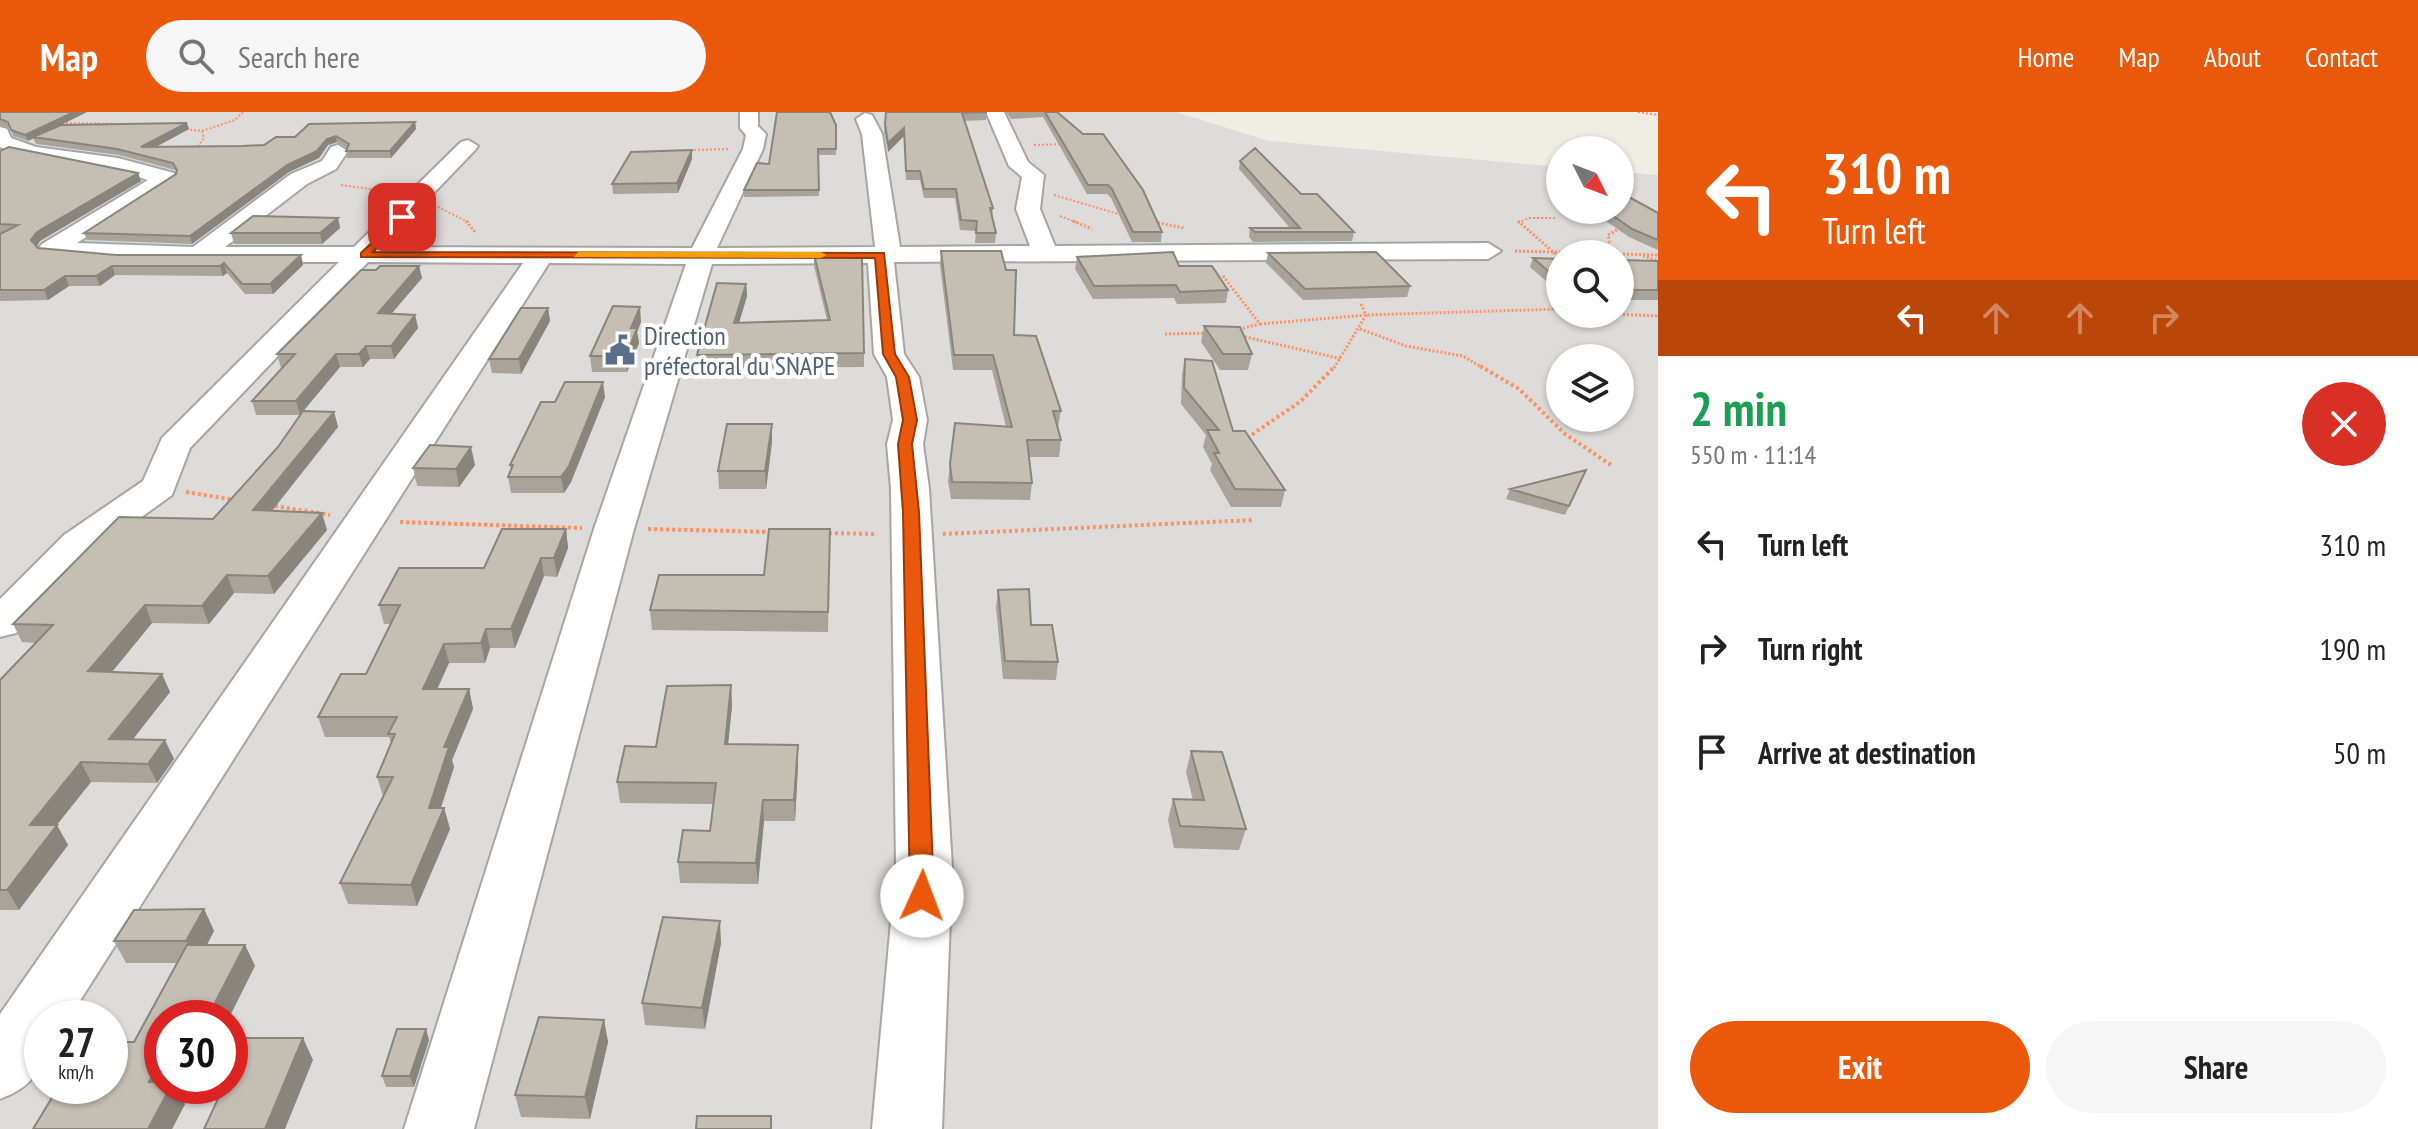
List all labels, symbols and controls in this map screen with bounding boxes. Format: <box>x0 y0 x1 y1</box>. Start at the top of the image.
search box <box>146 20 706 92</box>
text: Map <box>40 32 98 81</box>
icon: search <box>174 34 218 78</box>
text: Search here <box>238 37 360 76</box>
text: Home <box>2018 38 2074 75</box>
text: Map <box>2118 38 2160 75</box>
text: About <box>2204 38 2261 75</box>
text: Contact <box>2305 38 2378 75</box>
north arrow <box>1546 136 1634 224</box>
map controls <box>1546 136 1634 432</box>
text: 310 m <box>1822 137 1951 209</box>
icon: left <box>1690 144 1794 248</box>
pin <box>368 183 436 251</box>
icon: arrive <box>380 195 424 239</box>
text: Turn left <box>1822 207 1926 254</box>
button: search <box>1546 240 1634 328</box>
icon: left <box>1890 296 1934 340</box>
icon: ahead <box>1974 296 2018 340</box>
icon: ahead <box>2058 296 2102 340</box>
icon: right <box>2142 296 2186 340</box>
place label: Direction préfectoral du SNAPE <box>644 319 835 382</box>
public building icon: Direction préfectoral du SNAPE <box>603 333 637 367</box>
button: layers <box>1546 344 1634 432</box>
text: 2 min <box>1690 377 1787 439</box>
button: close <box>2302 382 2386 466</box>
text: 550 m · 11:14 <box>1690 438 1816 471</box>
icon: left <box>1690 522 1734 566</box>
text: Turn left <box>1758 525 1848 564</box>
text: 310 m <box>2320 525 2386 564</box>
icon: right <box>1690 626 1734 670</box>
text: Turn right <box>1758 629 1862 668</box>
text: 190 m <box>2320 629 2386 668</box>
icon: arrive <box>1690 730 1734 774</box>
text: Arrive at destination <box>1758 733 1976 772</box>
text: 50 m <box>2333 733 2386 772</box>
position arrow <box>880 854 964 938</box>
speed limit sign: 30 <box>144 1000 248 1104</box>
text: 27 <box>57 1016 95 1068</box>
button: Exit <box>1690 1021 2030 1113</box>
button: Share <box>2046 1021 2386 1113</box>
text: km/h <box>58 1059 94 1085</box>

